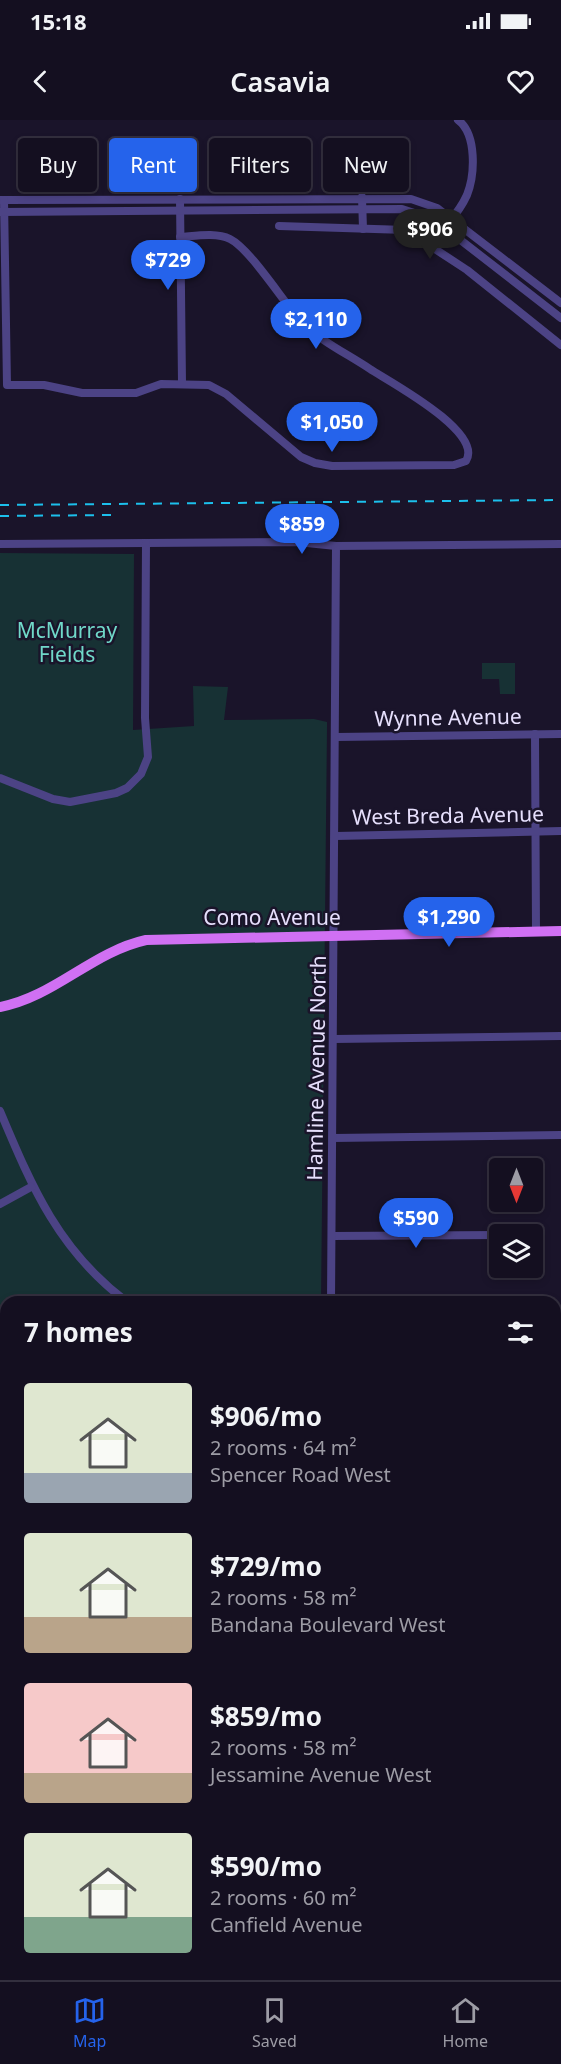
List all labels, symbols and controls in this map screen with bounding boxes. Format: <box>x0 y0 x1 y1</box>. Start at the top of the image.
text: 15:18 <box>30 6 87 36</box>
text: Casavia <box>230 63 331 100</box>
icon: back <box>24 65 57 98</box>
icon: heart <box>504 65 537 98</box>
chip: Buy <box>18 138 97 192</box>
chip: Rent <box>109 138 197 192</box>
chip: Filters <box>209 138 311 192</box>
chip: New <box>323 138 409 192</box>
pin: $906 <box>394 209 466 260</box>
text: $906 <box>407 215 453 242</box>
pin: $729 <box>132 240 204 291</box>
text: $729 <box>145 246 191 273</box>
pin: $2,110 <box>267 299 365 350</box>
text: $2,110 <box>285 305 347 332</box>
pin: $1,050 <box>283 402 381 453</box>
text: $1,050 <box>301 408 363 435</box>
pin: $859 <box>266 504 338 555</box>
text: $859 <box>279 510 325 537</box>
park label: McMurray Fields <box>17 616 118 668</box>
street label: Wynne Avenue <box>374 702 522 732</box>
street label: West Breda Avenue <box>352 799 544 831</box>
pin: $1,290 <box>400 897 498 948</box>
street label: Como Avenue <box>203 903 341 931</box>
text: $1,290 <box>418 903 480 930</box>
street label: Hamline Avenue North <box>300 955 332 1181</box>
north arrow <box>489 1158 543 1212</box>
map controls <box>489 1158 543 1278</box>
pin: $590 <box>380 1198 452 1249</box>
text: $590 <box>393 1204 439 1231</box>
button: layers <box>489 1224 543 1278</box>
text: 7 homes <box>24 1314 133 1350</box>
icon: filters <box>504 1316 537 1349</box>
text: $906/mo <box>210 1398 322 1434</box>
icon: home <box>72 1407 144 1479</box>
text: 2 rooms · 64 m² <box>210 1434 357 1461</box>
text: Spencer Road West <box>210 1461 391 1488</box>
text: $729/mo <box>210 1548 322 1584</box>
icon: home <box>72 1557 144 1629</box>
text: 2 rooms · 58 m² <box>210 1584 357 1611</box>
text: Bandana Boulevard West <box>210 1611 445 1638</box>
text: $859/mo <box>210 1698 322 1734</box>
icon: home <box>72 1707 144 1779</box>
text: 2 rooms · 58 m² <box>210 1734 357 1761</box>
text: Jessamine Avenue West <box>210 1761 432 1788</box>
text: $590/mo <box>210 1848 322 1884</box>
icon: home <box>72 1857 144 1929</box>
text: 2 rooms · 60 m² <box>210 1884 357 1911</box>
text: Canfield Avenue <box>210 1911 362 1938</box>
tab: Map <box>73 1994 106 2052</box>
tab: Saved <box>252 1994 297 2052</box>
tab: Home <box>443 1994 488 2052</box>

